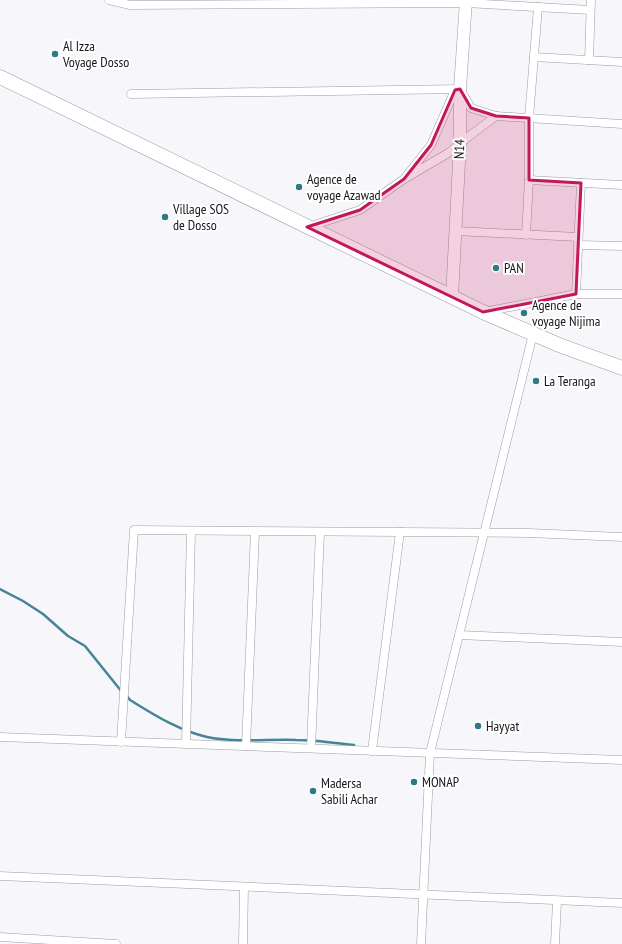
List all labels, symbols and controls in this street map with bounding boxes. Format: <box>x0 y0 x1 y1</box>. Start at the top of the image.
place label: Al Izza Voyage Dosso <box>62 37 129 71</box>
marker: Al Izza Voyage Dosso <box>50 49 60 59</box>
street label: N14 <box>450 138 468 159</box>
place label: Agence de voyage Azawad <box>307 170 381 204</box>
marker: Agence de voyage Azawad <box>294 182 304 192</box>
place label: Village SOS de Dosso <box>172 200 229 234</box>
marker: Village SOS de Dosso <box>160 212 170 222</box>
place label: PAN <box>504 259 524 277</box>
marker: PAN <box>491 263 501 273</box>
place label: Agence de voyage Nijima <box>532 296 600 330</box>
marker: Agence de voyage Nijima <box>519 308 529 318</box>
place label: La Teranga <box>544 372 596 390</box>
marker: La Teranga <box>531 376 541 386</box>
place label: Hayyat <box>486 717 519 735</box>
marker: Hayyat <box>473 721 483 731</box>
place label: MONAP <box>422 773 459 791</box>
place label: Madersa Sabili Achar <box>321 774 378 808</box>
marker: MONAP <box>409 777 419 787</box>
marker: Madersa Sabili Achar <box>308 786 318 796</box>

